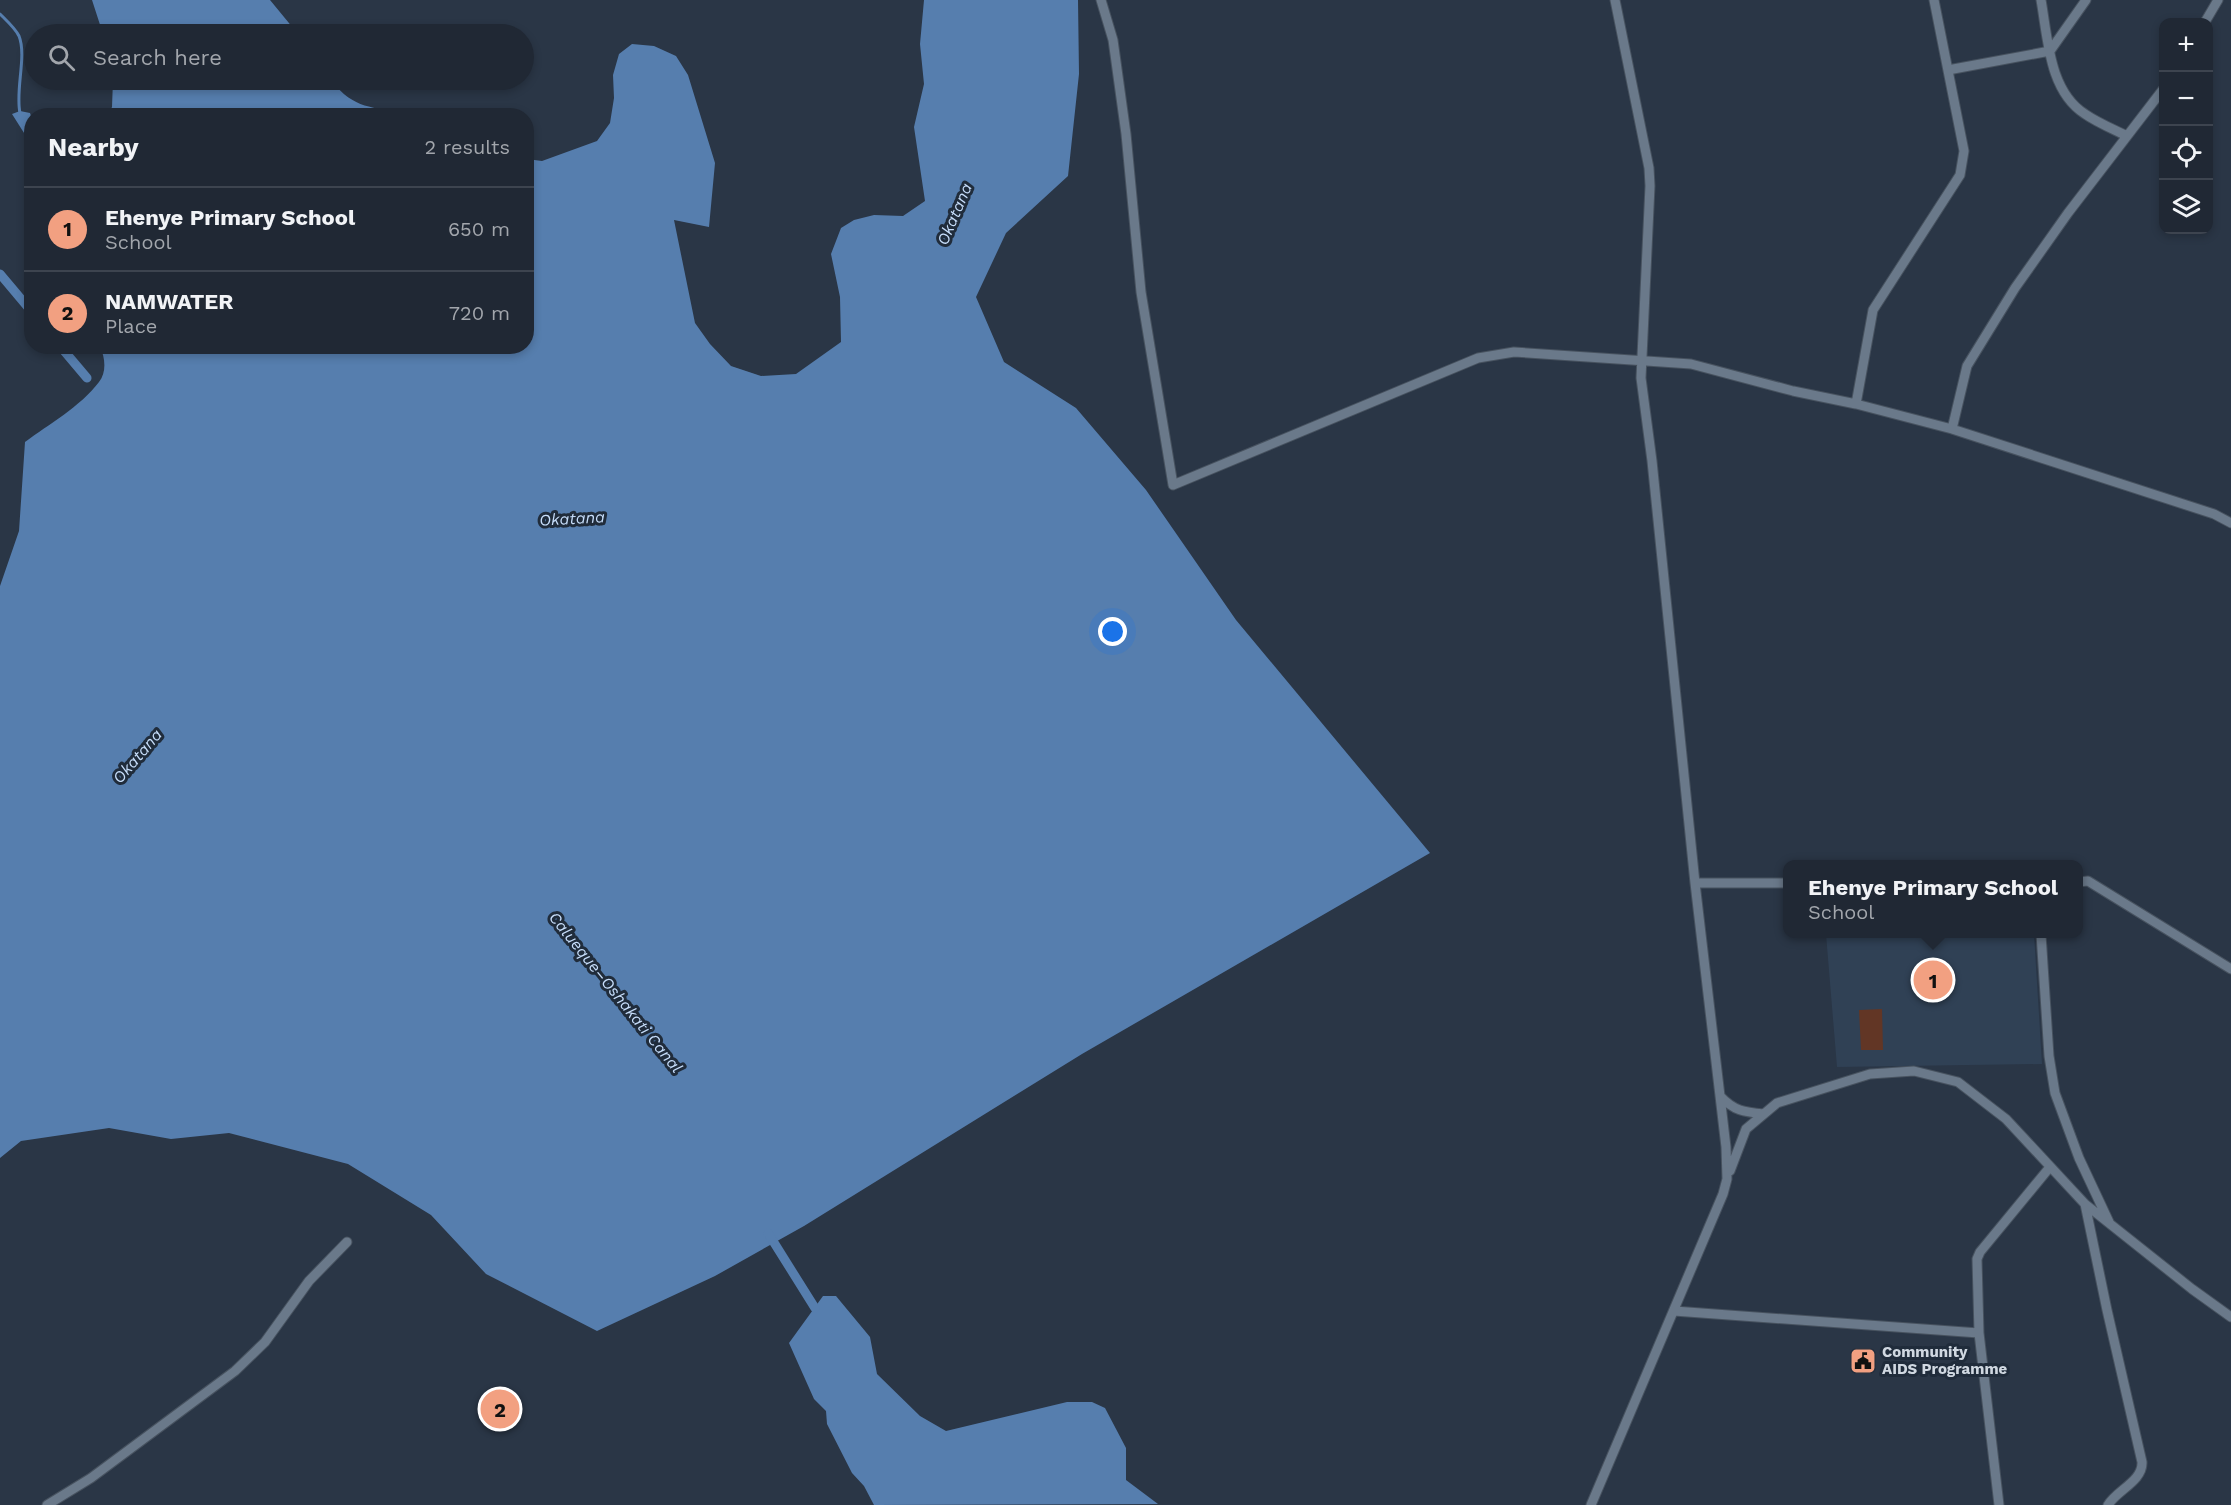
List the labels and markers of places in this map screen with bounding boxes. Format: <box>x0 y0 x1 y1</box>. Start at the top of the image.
pin: 1 <box>1914 958 1952 1002</box>
place label: Community AIDS Programme <box>1882 1343 2008 1378</box>
public building icon: Community AIDS Programme <box>1848 1346 1878 1376</box>
pin: 2 <box>480 1386 520 1432</box>

